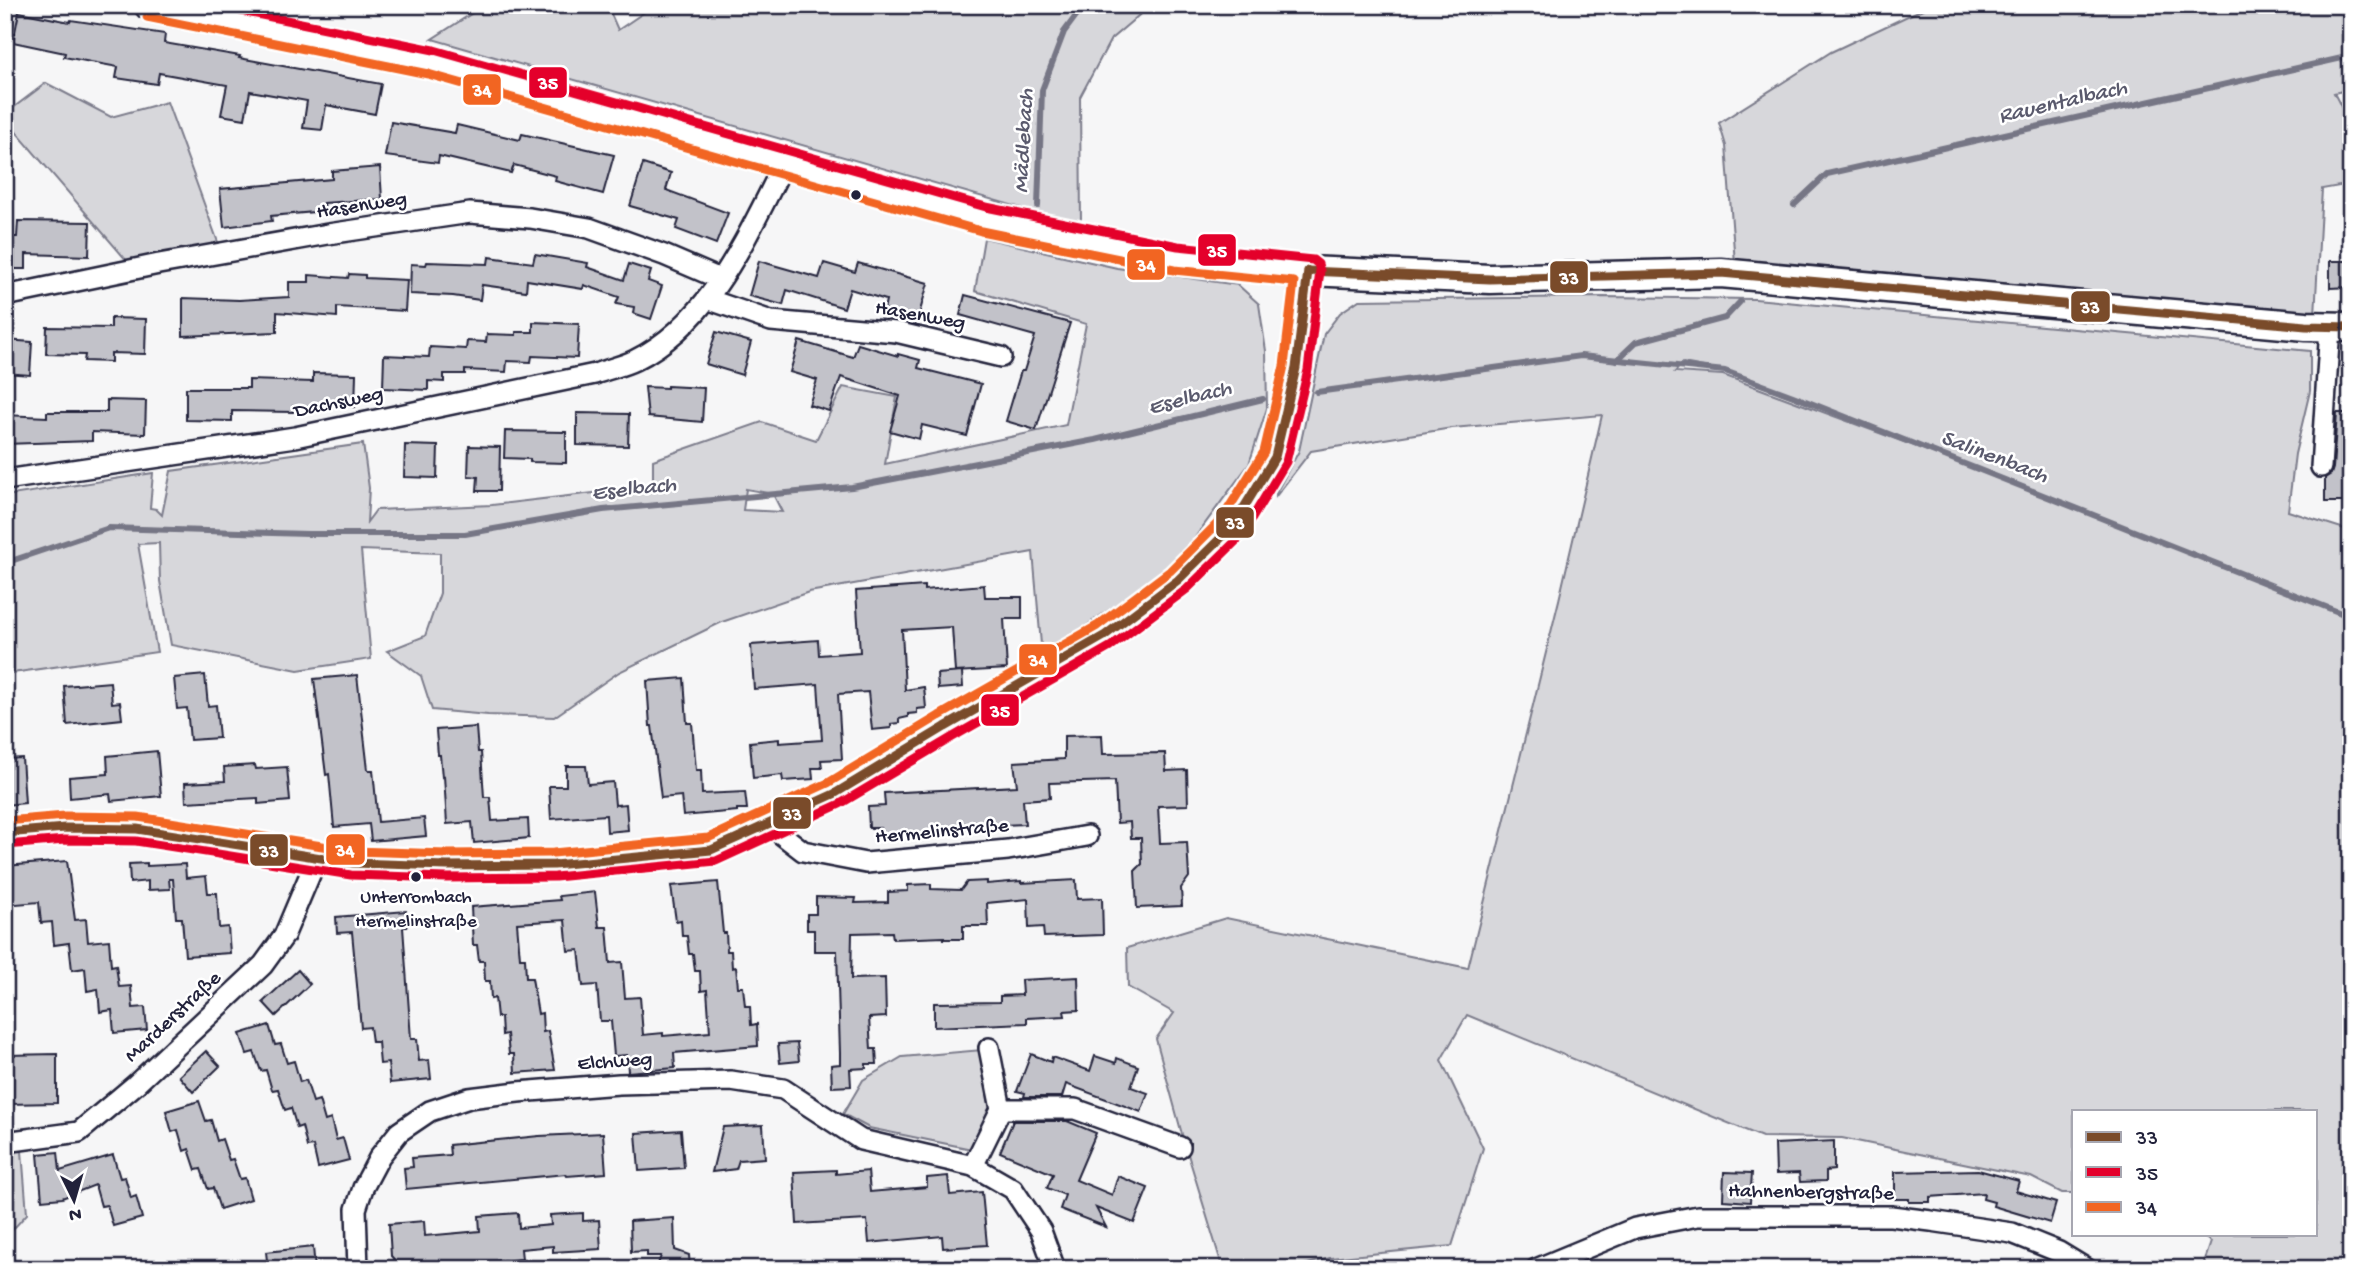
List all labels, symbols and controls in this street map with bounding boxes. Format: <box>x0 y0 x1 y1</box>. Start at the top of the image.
line badge: 35 <box>528 66 568 99</box>
line badge: 34 <box>462 73 502 106</box>
text: 35 <box>537 74 558 97</box>
water label: Rauentalbach <box>1996 75 2130 131</box>
text: 34 <box>472 81 492 104</box>
water label: Mädlebach <box>1009 88 1041 194</box>
street label: Hasenweg <box>315 188 409 226</box>
unlabelled marker <box>849 188 863 202</box>
line badge: 35 <box>1197 233 1237 267</box>
text: 35 <box>1206 242 1227 265</box>
line badge: 34 <box>1126 248 1166 281</box>
text: 34 <box>1136 256 1156 279</box>
line badge: 33 <box>1549 260 1589 294</box>
text: 33 <box>1558 269 1579 292</box>
line badge: 33 <box>2070 290 2111 323</box>
street label: Hasenweg <box>873 297 967 337</box>
text: 33 <box>2079 298 2100 321</box>
water label: Eselbach <box>1146 375 1235 422</box>
street label: Dachsweg <box>290 382 386 426</box>
water label: Salinenbach <box>1937 425 2052 491</box>
water label: Eselbach <box>590 472 678 508</box>
line badge: 33 <box>1215 506 1255 539</box>
text: 33 <box>1224 514 1245 537</box>
line badge: 34 <box>1018 643 1058 676</box>
text: 34 <box>1028 651 1048 674</box>
line badge: 35 <box>980 693 1020 727</box>
text: 35 <box>989 702 1010 725</box>
line badge: 33 <box>772 796 812 830</box>
text: 33 <box>781 805 802 828</box>
street label: Hermelinstraße <box>874 815 1011 851</box>
line badge: 33 <box>249 833 289 867</box>
line badge: 34 <box>325 833 366 866</box>
text: 34 <box>335 841 355 864</box>
text: 33 <box>258 842 279 865</box>
marker: Unterrombach Hermelinstraße <box>409 870 423 884</box>
place label: Unterrombach Hermelinstraße <box>355 887 477 934</box>
street label: Marderstraße <box>120 966 228 1069</box>
street label: Elchweg <box>577 1048 653 1078</box>
legend <box>2072 1110 2318 1236</box>
text: 33 <box>2135 1128 2158 1153</box>
text: 35 <box>2135 1164 2158 1189</box>
north arrow <box>38 1166 108 1236</box>
street label: Hahnenbergstraße <box>1728 1180 1895 1208</box>
text: 34 <box>2135 1198 2157 1223</box>
text: N <box>68 1201 82 1225</box>

